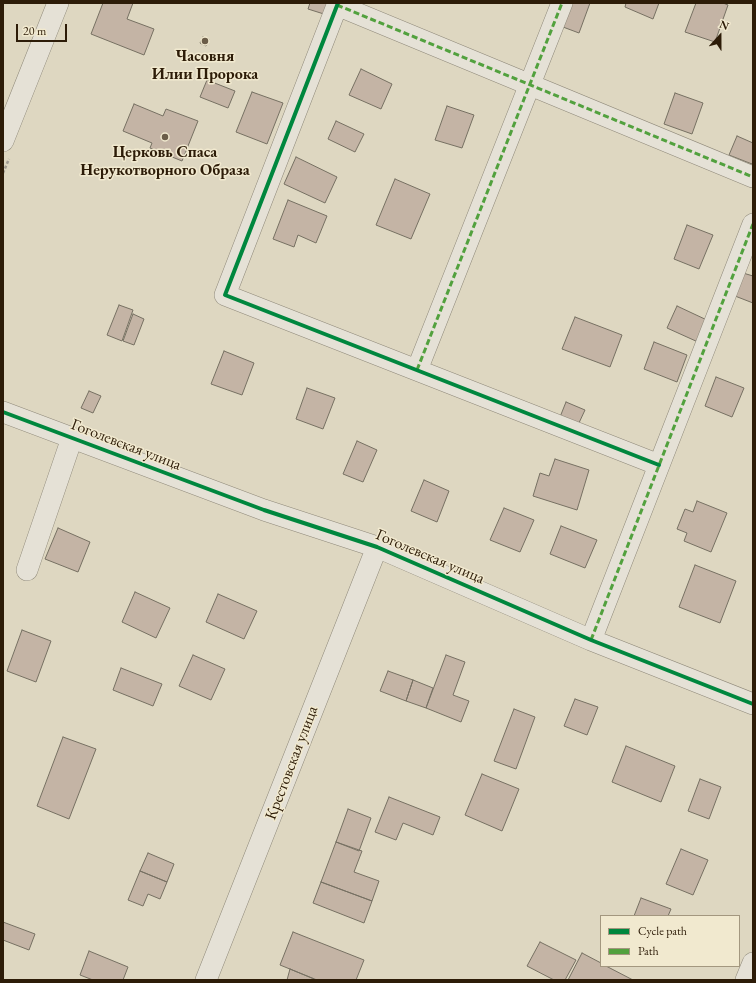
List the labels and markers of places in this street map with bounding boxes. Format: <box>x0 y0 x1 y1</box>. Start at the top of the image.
marker: Часовня Илии Пророка <box>200 36 210 46</box>
place label: Часовня Илии Пророка <box>152 47 258 85</box>
marker: Церковь Спаса Нерукотворного Образа <box>160 132 170 142</box>
place label: Церковь Спаса Нерукотворного Образа <box>80 143 250 181</box>

